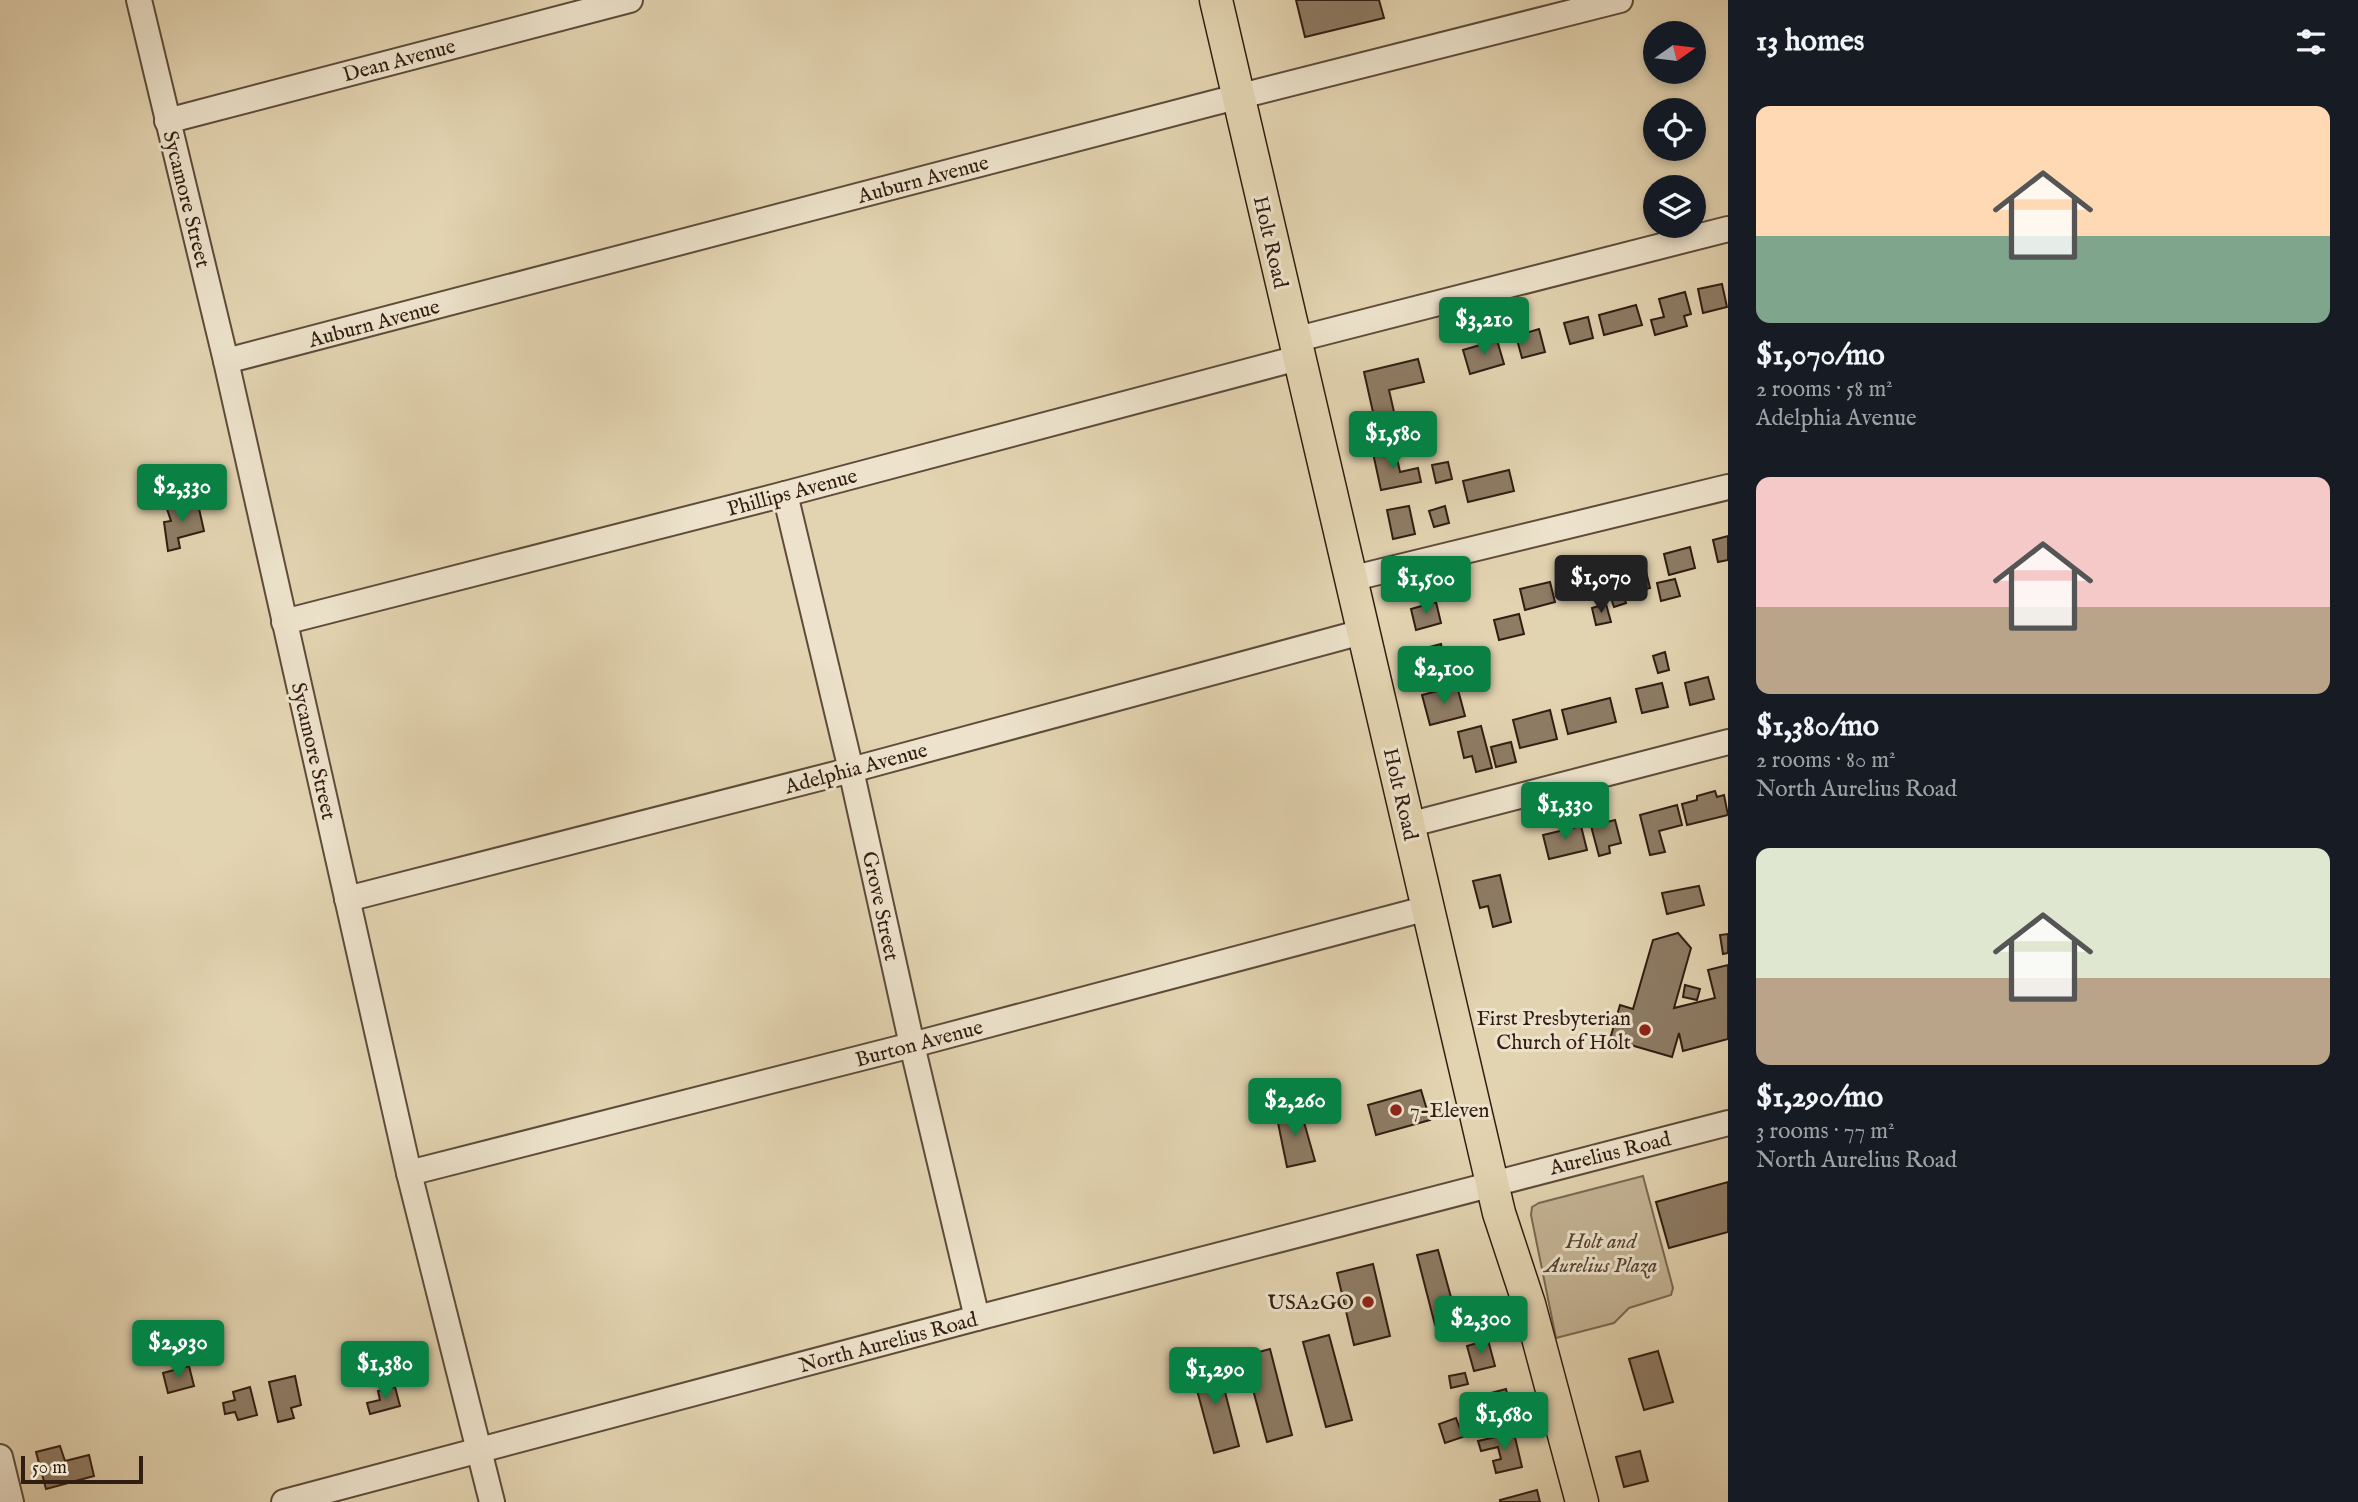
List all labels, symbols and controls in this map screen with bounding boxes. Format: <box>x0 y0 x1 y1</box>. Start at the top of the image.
north arrow <box>1643 21 1706 84</box>
map controls <box>1643 21 1706 238</box>
text: 13 homes <box>1756 23 1864 61</box>
icon: filters <box>2292 23 2330 61</box>
street label: Dean Avenue <box>340 33 459 89</box>
button: locate <box>1643 98 1706 161</box>
street label: Sycamore Street <box>155 128 216 271</box>
street label: Auburn Avenue <box>854 150 992 211</box>
icon: home <box>1980 152 2106 278</box>
button: layers <box>1643 175 1706 238</box>
street label: Holt Road <box>1246 194 1293 292</box>
street label: Auburn Avenue <box>305 294 443 355</box>
pin: $3,210 <box>1427 298 1541 357</box>
text: $3,210 <box>1455 305 1513 334</box>
text: $1,070/mo <box>1756 337 1885 375</box>
text: 2 rooms · 58 m² <box>1756 375 1893 404</box>
text: Adelphia Avenue <box>1756 404 1917 433</box>
pin: $1,580 <box>1336 412 1450 471</box>
text: $1,580 <box>1365 419 1421 448</box>
street label: Phillips Avenue <box>724 463 861 524</box>
pin: $2,330 <box>125 464 239 524</box>
text: $2,330 <box>153 472 211 501</box>
icon: home <box>1980 523 2106 649</box>
pin: $1,500 <box>1369 556 1483 616</box>
pin: $1,070 <box>1544 556 1658 615</box>
text: $1,070 <box>1571 563 1631 592</box>
text: $1,500 <box>1397 564 1455 593</box>
pin: $2,100 <box>1387 646 1501 706</box>
text: $2,100 <box>1414 654 1474 683</box>
street label: Sycamore Street <box>284 680 341 823</box>
text: $1,380/mo <box>1756 708 1879 746</box>
street label: Adelphia Avenue <box>781 737 931 802</box>
street label: Holt Road <box>1376 746 1423 844</box>
text: 2 rooms · 80 m² <box>1756 746 1896 775</box>
text: North Aurelius Road <box>1756 775 1957 804</box>
pin: $1,330 <box>1508 782 1622 842</box>
text: $1,330 <box>1537 790 1593 819</box>
street label: Grove Street <box>855 849 904 963</box>
icon: home <box>1980 894 2106 1020</box>
place label: First Presbyterian Church of Holt <box>1476 1006 1631 1057</box>
street label: Burton Avenue <box>853 1014 986 1074</box>
marker: First Presbyterian Church of Holt <box>1637 1022 1653 1038</box>
pin: $2,260 <box>1238 1078 1352 1138</box>
text: $1,290/mo <box>1756 1079 1883 1117</box>
text: $2,260 <box>1264 1086 1326 1115</box>
place label: 7-Eleven <box>1410 1098 1489 1125</box>
marker: 7-Eleven <box>1388 1102 1404 1118</box>
text: 3 rooms · 77 m² <box>1756 1117 1895 1146</box>
street label: Aurelius Road <box>1546 1126 1675 1183</box>
text: North Aurelius Road <box>1756 1146 1957 1175</box>
park label: Holt and Aurelius Plaza <box>1543 1229 1657 1280</box>
place label: USA2GO <box>1267 1290 1354 1317</box>
marker: USA2GO <box>1360 1294 1376 1310</box>
pin: $2,300 <box>1424 1296 1538 1356</box>
text: $2,300 <box>1451 1304 1511 1333</box>
street label: North Aurelius Road <box>796 1306 981 1380</box>
pin: $2,930 <box>121 1320 235 1380</box>
text: $2,930 <box>148 1328 208 1357</box>
pin: $1,380 <box>328 1342 442 1401</box>
pin: $1,290 <box>1158 1348 1272 1407</box>
text: $1,380 <box>357 1349 413 1378</box>
text: $1,290 <box>1185 1355 1245 1384</box>
pin: $1,680 <box>1447 1392 1561 1452</box>
text: $1,680 <box>1475 1400 1533 1429</box>
scale bar <box>21 1453 144 1485</box>
text: 50 m <box>32 1456 67 1480</box>

